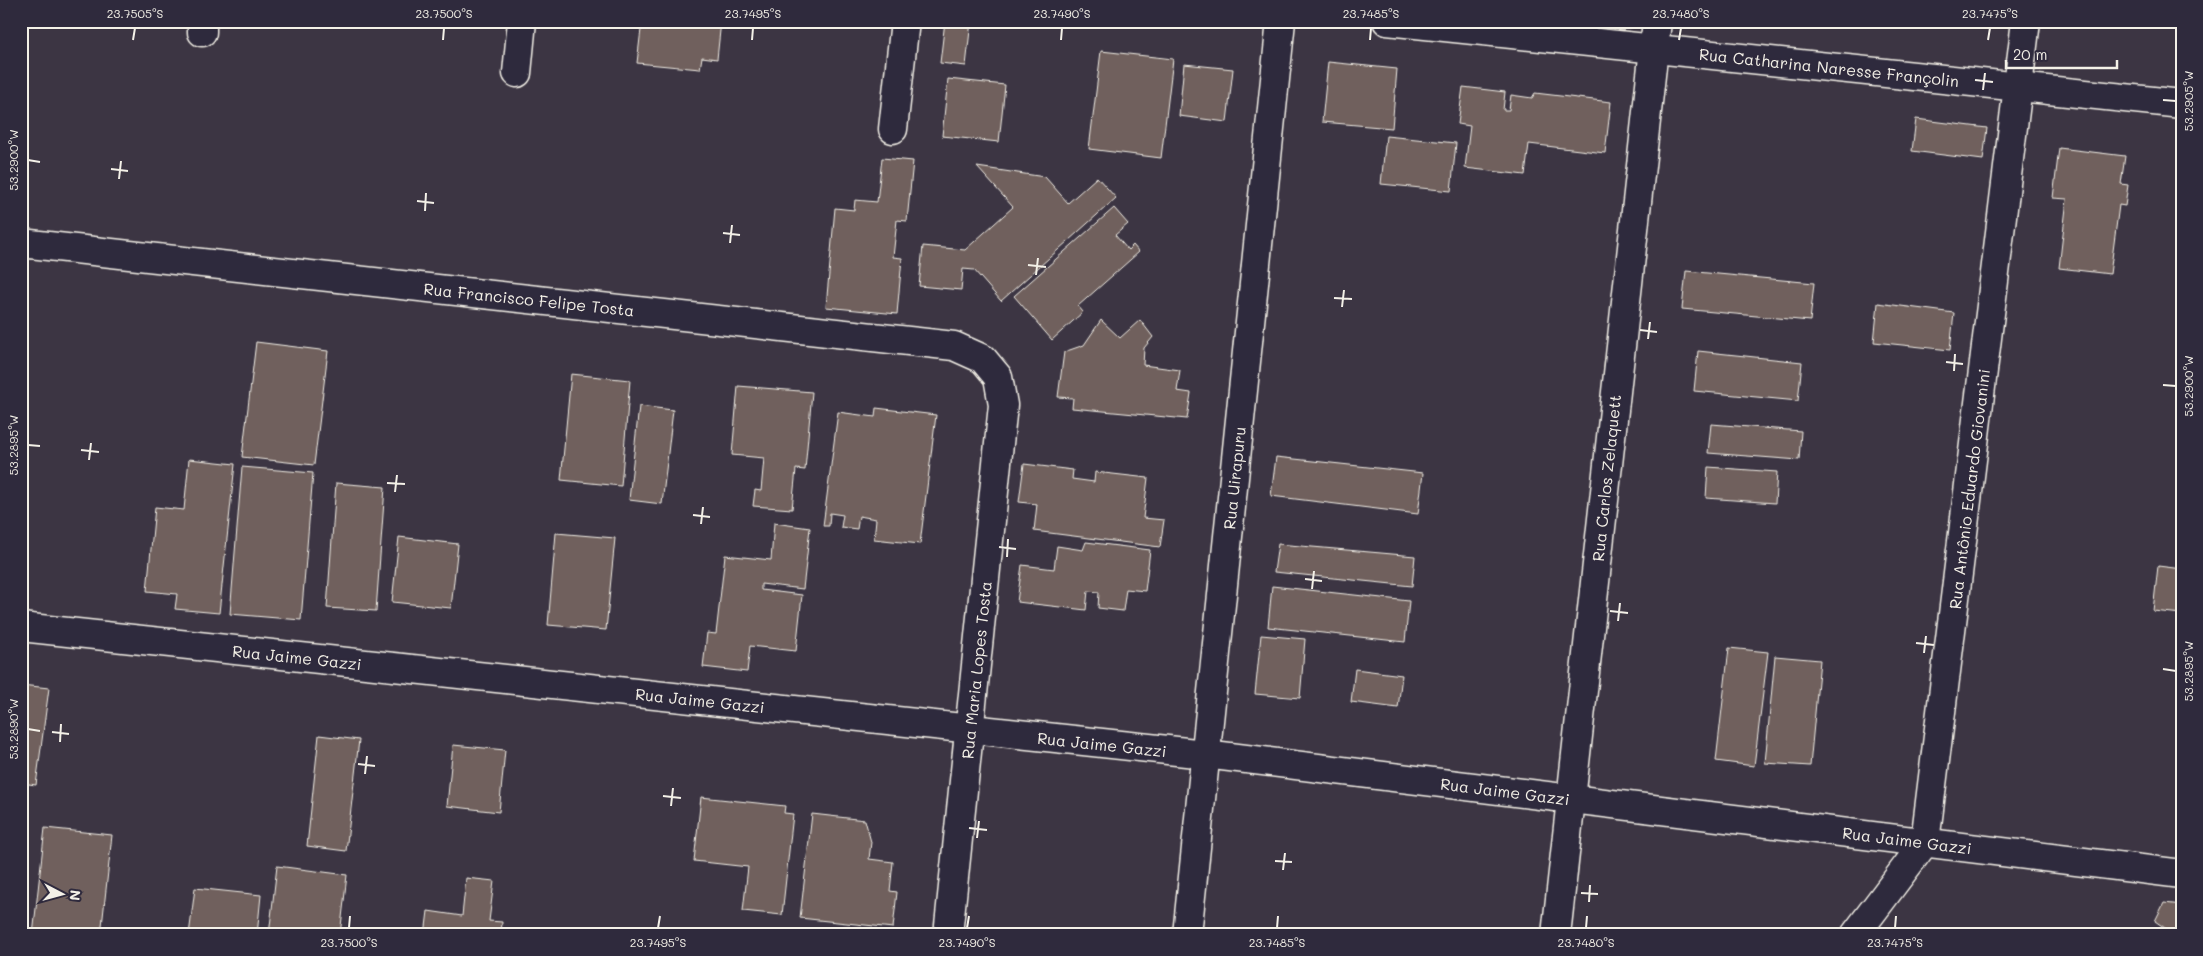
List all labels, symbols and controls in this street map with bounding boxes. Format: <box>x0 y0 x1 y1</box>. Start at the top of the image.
text: 23.7505°S <box>107 5 164 21</box>
text: 23.7500°S <box>415 5 473 21</box>
text: 23.7495°S <box>725 5 781 21</box>
text: 23.7490°S <box>1034 5 1091 21</box>
text: 23.7485°S <box>1343 5 1400 21</box>
text: 23.7480°S <box>1652 5 1710 21</box>
text: 23.7475°S <box>1962 5 2018 21</box>
scale bar <box>2006 38 2117 70</box>
street label: Rua Catharina Naresse Françolin <box>1698 43 1960 91</box>
text: 20 m <box>2013 44 2047 64</box>
text: 53.2905°W <box>2180 71 2196 131</box>
text: 53.2900°W <box>5 129 21 191</box>
street label: Rua Francisco Felipe Tosta <box>423 277 635 321</box>
text: 53.2900°W <box>2180 355 2196 417</box>
street label: Rua Antônio Eduardo Giovanini <box>1944 368 1994 610</box>
street label: Rua Carlos Zelaquett <box>1587 394 1625 562</box>
text: 53.2895°W <box>5 415 21 475</box>
street label: Rua Uirapuru <box>1218 426 1250 530</box>
street label: Rua Maria Lopes Tosta <box>956 580 996 760</box>
street label: Rua Jaime Gazzi <box>231 640 363 674</box>
text: 53.2895°W <box>2180 641 2196 701</box>
street label: Rua Jaime Gazzi <box>634 683 766 717</box>
text: 53.2890°W <box>5 698 21 760</box>
street label: Rua Jaime Gazzi <box>1036 727 1168 761</box>
street label: Rua Jaime Gazzi <box>1439 773 1571 809</box>
street label: Rua Jaime Gazzi <box>1841 822 1973 858</box>
north arrow <box>38 868 88 918</box>
text: N <box>65 889 85 902</box>
text: 23.7500°S <box>320 934 378 950</box>
text: 23.7495°S <box>630 934 686 950</box>
text: 23.7490°S <box>939 934 996 950</box>
text: 23.7485°S <box>1249 934 1306 950</box>
text: 23.7480°S <box>1557 934 1615 950</box>
text: 23.7475°S <box>1867 934 1923 950</box>

